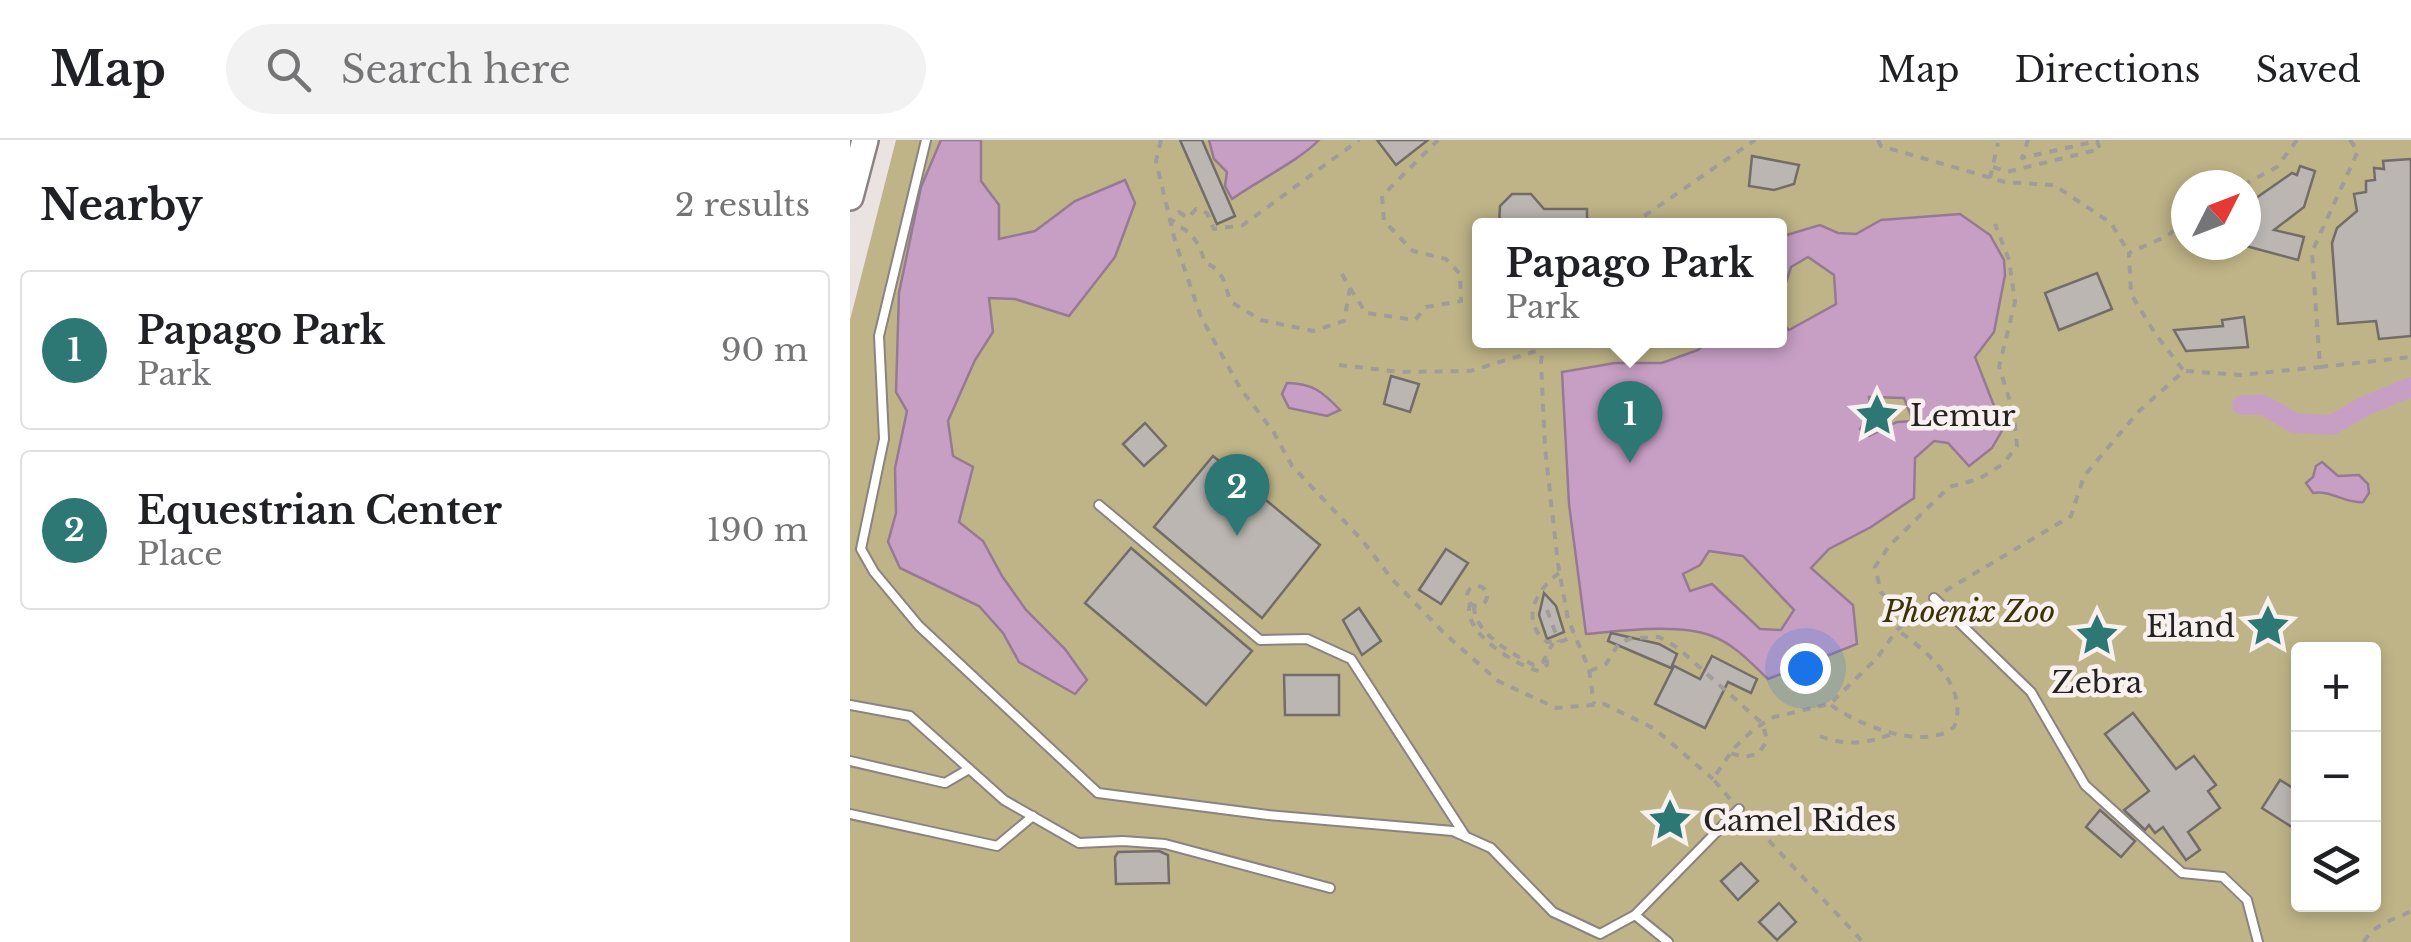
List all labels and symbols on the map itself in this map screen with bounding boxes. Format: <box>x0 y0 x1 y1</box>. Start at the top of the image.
north arrow <box>2171 170 2261 260</box>
pin: 1 <box>1598 380 1662 463</box>
place icon: Lemur <box>1853 391 1901 439</box>
place label: Lemur <box>1910 397 2016 434</box>
pin: 2 <box>1204 454 1270 536</box>
park label: Phoenix Zoo <box>1882 593 2055 630</box>
place icon: Eland <box>2244 602 2292 650</box>
place label: Eland <box>2146 608 2235 645</box>
place icon: Zebra <box>2073 611 2121 659</box>
your location <box>1780 643 1831 694</box>
place label: Zebra <box>2052 664 2143 701</box>
place icon: Camel Rides <box>1646 796 1694 844</box>
place label: Camel Rides <box>1703 802 1896 839</box>

